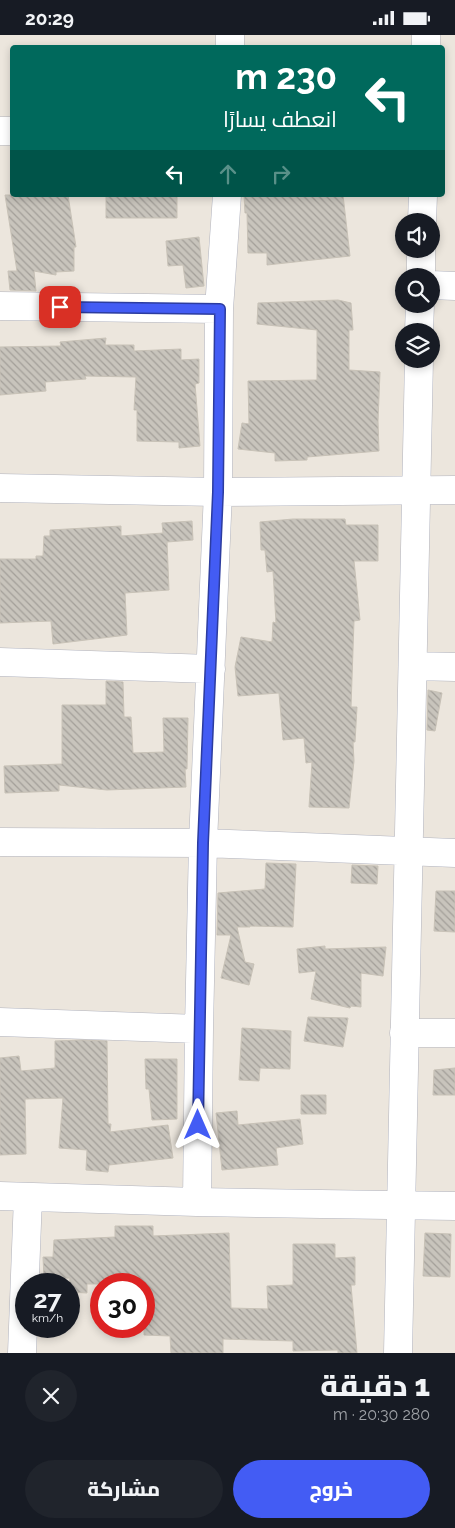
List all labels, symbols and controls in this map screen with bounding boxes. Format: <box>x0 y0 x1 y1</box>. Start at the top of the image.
text: 20:29 <box>25 7 74 29</box>
text: 230 m <box>235 56 337 97</box>
icon: left <box>355 65 420 130</box>
text: انعطف يسارًا <box>223 106 337 132</box>
icon: left <box>161 160 189 188</box>
icon: ahead <box>214 160 242 188</box>
icon: right <box>267 160 295 188</box>
map controls <box>395 213 440 368</box>
button: sound <box>395 213 440 258</box>
button: search <box>395 268 440 313</box>
pin <box>39 286 81 328</box>
icon: arrive <box>46 293 74 321</box>
button: layers <box>395 323 440 368</box>
position arrow <box>171 1098 223 1150</box>
speed limit sign: 30 <box>90 1273 155 1338</box>
text: 27 <box>33 1284 62 1314</box>
text: km/h <box>32 1311 63 1325</box>
text: 1 دقيقة <box>320 1368 430 1403</box>
button: close <box>25 1370 77 1422</box>
text: 280 m · 20:30 <box>333 1405 430 1424</box>
button: مشاركة <box>25 1460 223 1518</box>
button: خروج <box>233 1460 430 1518</box>

